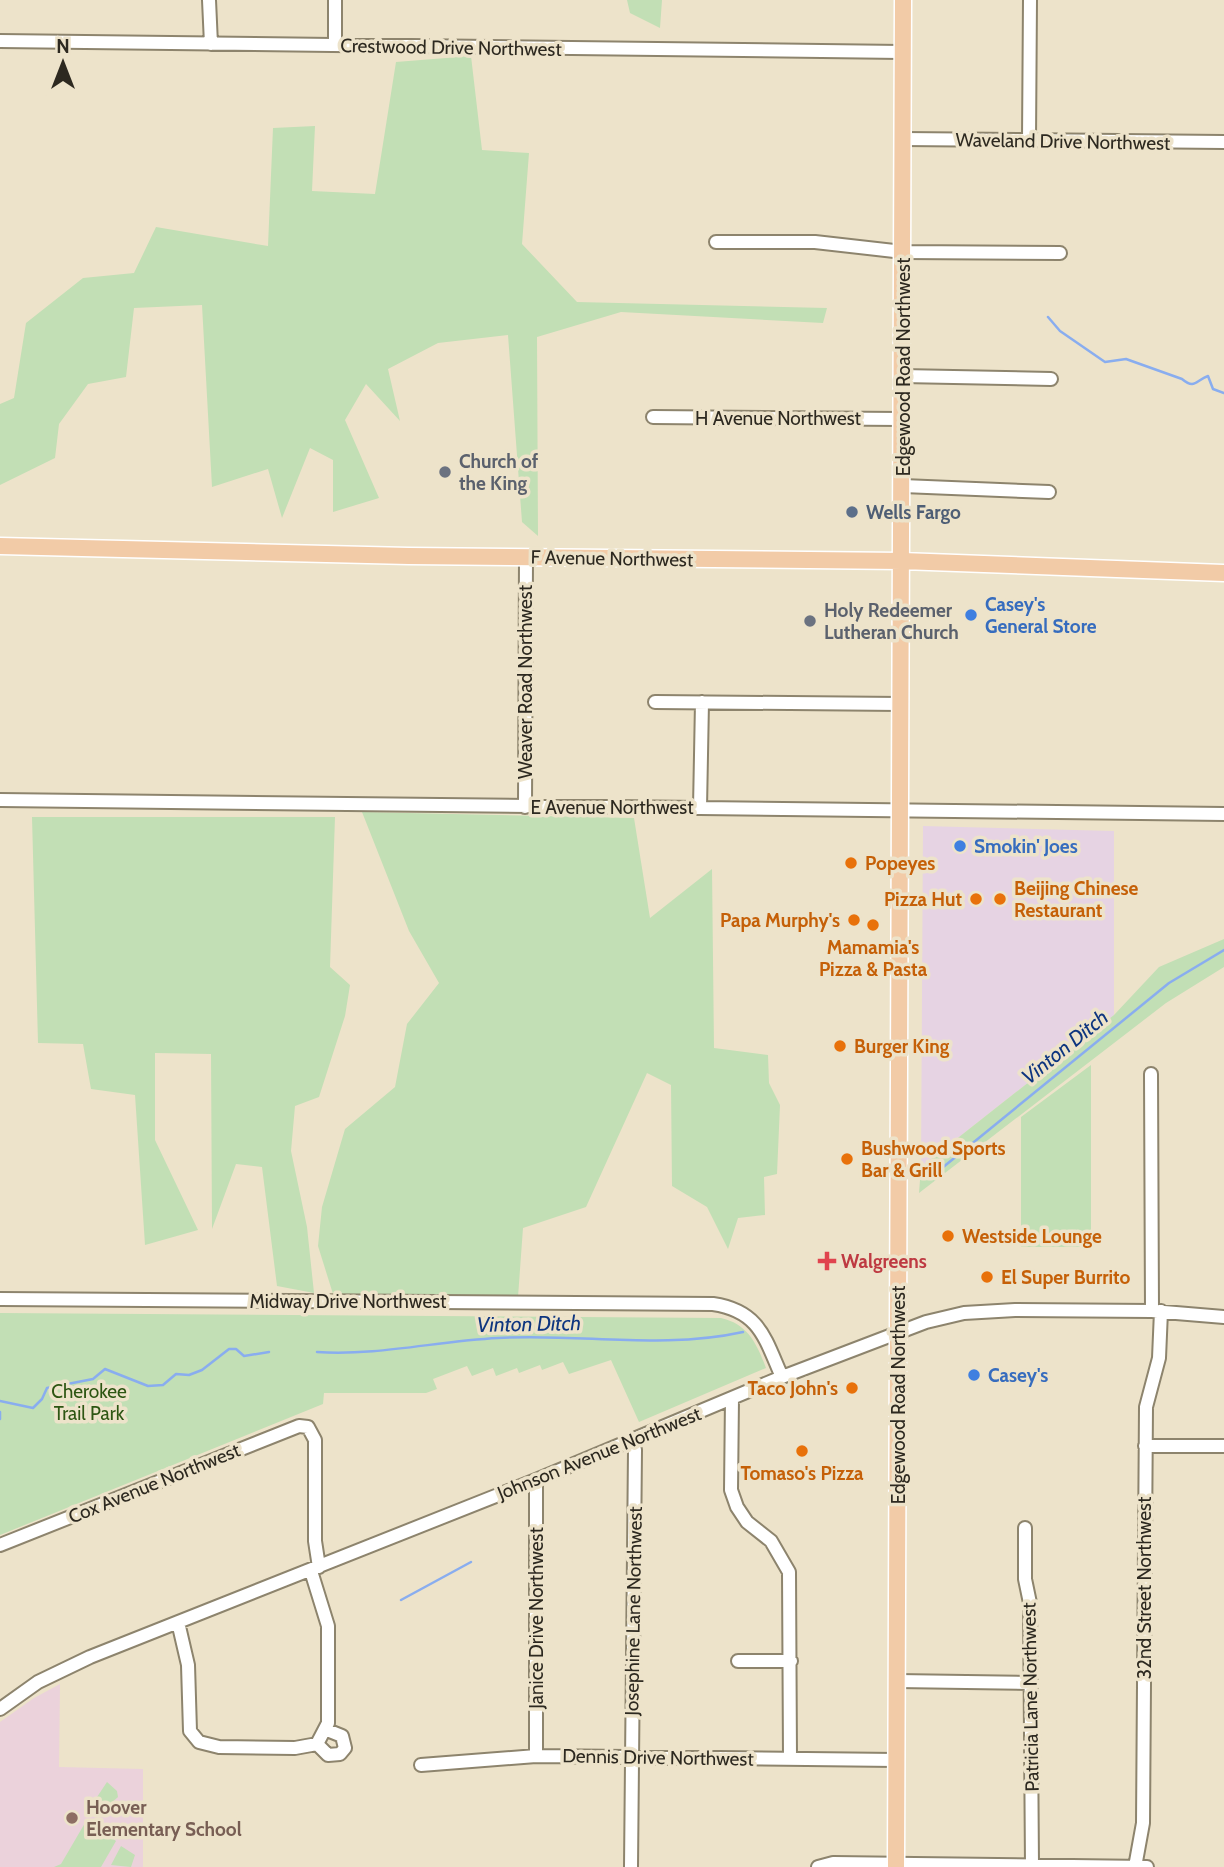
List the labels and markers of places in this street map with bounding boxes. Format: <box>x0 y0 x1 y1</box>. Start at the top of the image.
place label: Church of the King <box>459 450 539 495</box>
marker: Church of the King <box>437 464 453 480</box>
place label: Wells Fargo <box>866 501 961 524</box>
marker: Wells Fargo <box>844 504 860 520</box>
place label: Casey's General Store <box>985 593 1097 638</box>
place label: Holy Redeemer Lutheran Church <box>824 599 959 644</box>
marker: Casey's General Store <box>963 607 979 623</box>
marker: Holy Redeemer Lutheran Church <box>802 613 818 629</box>
place label: Smokin' Joes <box>974 835 1078 858</box>
marker: Smokin' Joes <box>952 838 968 854</box>
place label: Popeyes <box>865 852 935 875</box>
marker: Popeyes <box>843 855 859 871</box>
place label: Beijing Chinese Restaurant <box>1014 877 1139 922</box>
place label: Pizza Hut <box>884 888 962 911</box>
marker: Pizza Hut <box>968 891 984 907</box>
marker: Beijing Chinese Restaurant <box>992 891 1008 907</box>
place label: Papa Murphy's <box>720 909 840 932</box>
marker: Papa Murphy's <box>846 912 862 928</box>
marker: Mamamia's Pizza & Pasta <box>865 917 881 933</box>
place label: Mamamia's Pizza & Pasta <box>819 936 928 981</box>
place label: Burger King <box>854 1035 950 1058</box>
marker: Burger King <box>832 1038 848 1054</box>
place label: Bushwood Sports Bar & Grill <box>861 1137 1006 1182</box>
marker: Bushwood Sports Bar & Grill <box>839 1151 855 1167</box>
place label: Westside Lounge <box>962 1225 1102 1248</box>
marker: Westside Lounge <box>940 1228 956 1244</box>
place label: Walgreens <box>841 1250 927 1273</box>
marker: Walgreens <box>819 1253 835 1269</box>
place label: El Super Burrito <box>1001 1266 1131 1289</box>
marker: El Super Burrito <box>979 1269 995 1285</box>
place label: Casey's <box>988 1364 1048 1387</box>
marker: Casey's <box>966 1367 982 1383</box>
place label: Taco John's <box>747 1377 838 1400</box>
marker: Taco John's <box>844 1380 860 1396</box>
marker: Tomaso's Pizza <box>794 1443 810 1459</box>
place label: Tomaso's Pizza <box>740 1462 864 1485</box>
place label: Hoover Elementary School <box>86 1796 242 1841</box>
marker: Hoover Elementary School <box>64 1810 80 1826</box>

